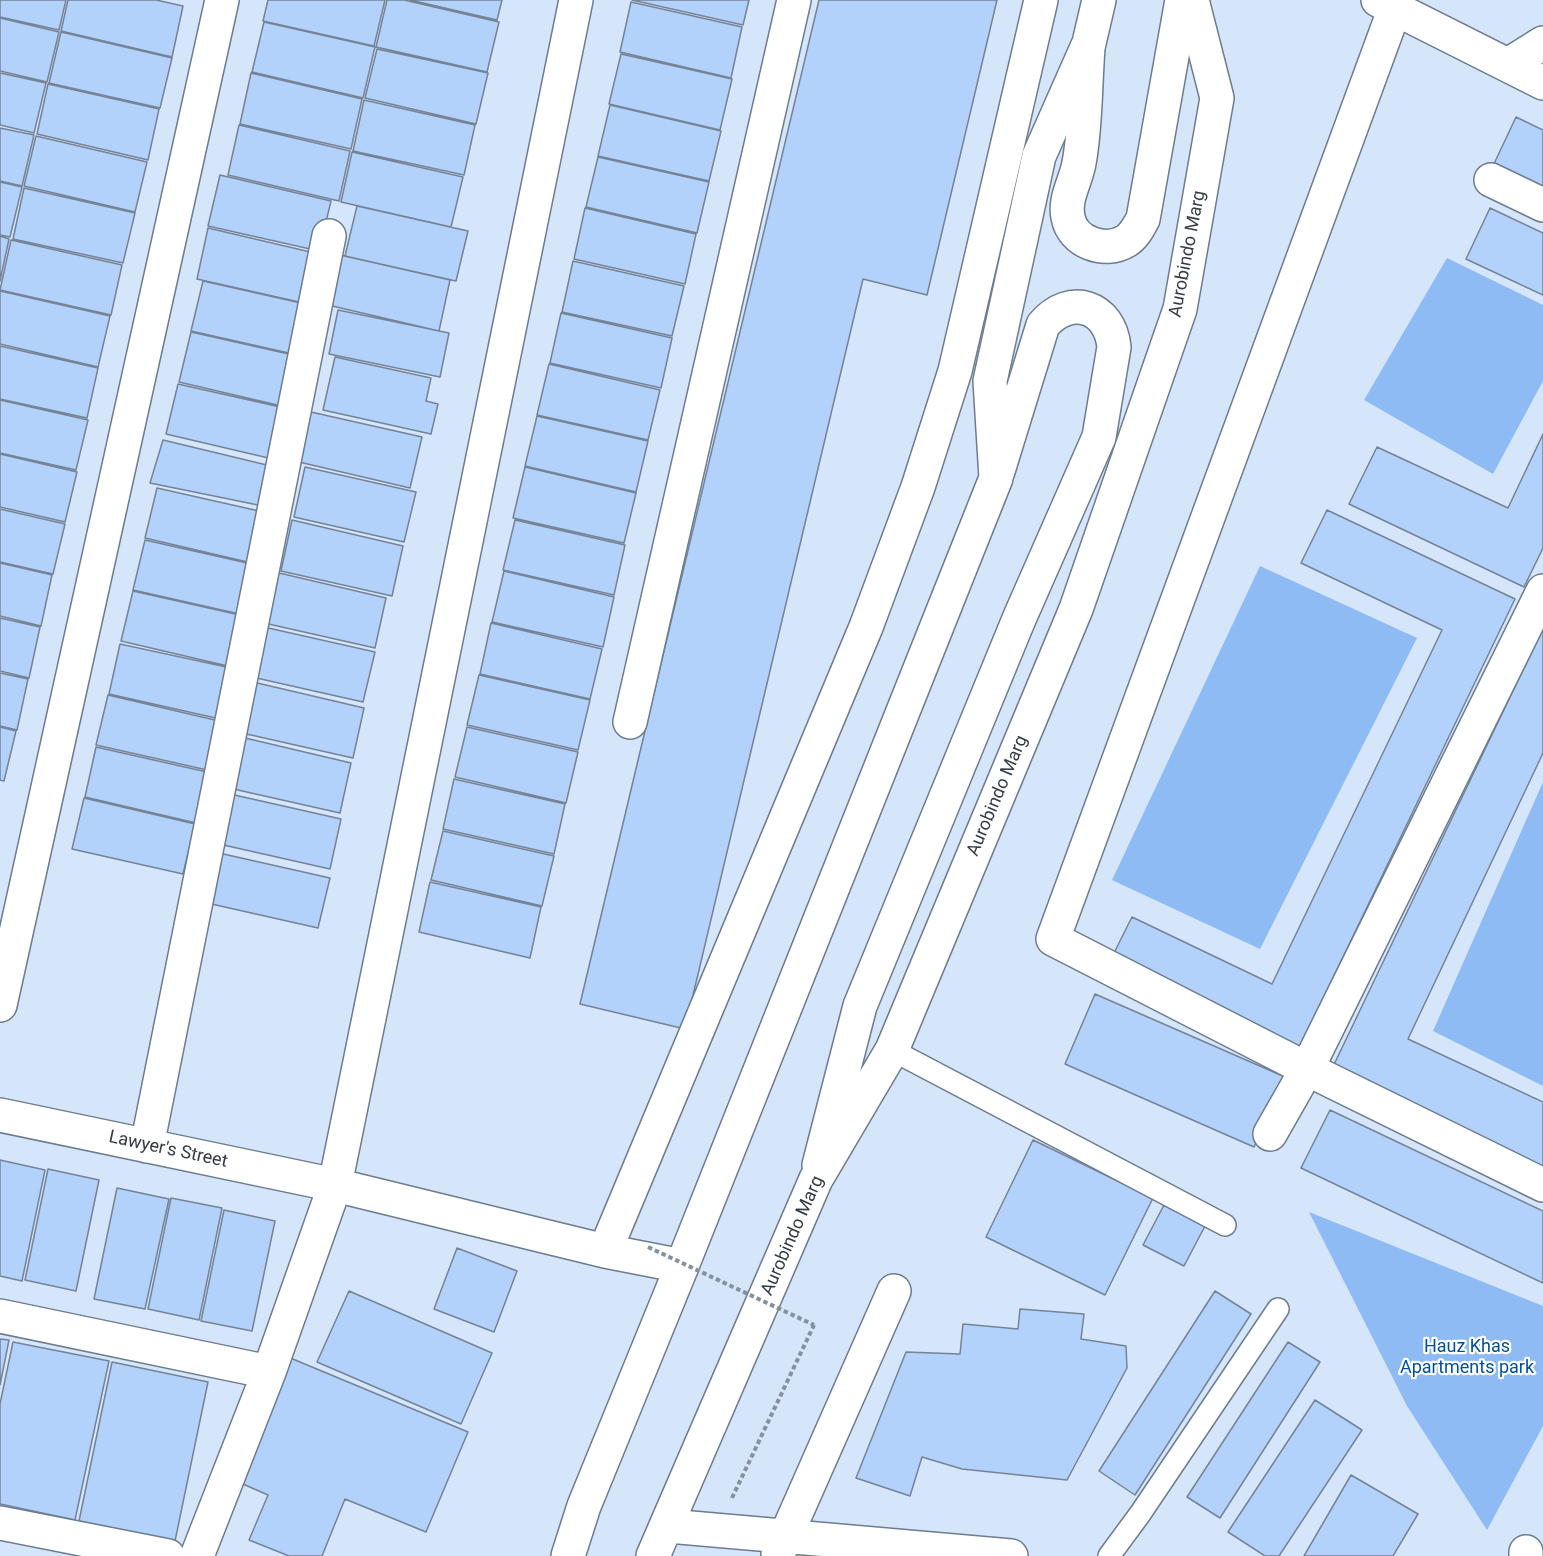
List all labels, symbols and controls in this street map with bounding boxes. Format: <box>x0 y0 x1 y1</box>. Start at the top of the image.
street label: Aurobindo Marg <box>1165 189 1211 319</box>
street label: Aurobindo Marg <box>963 733 1033 859</box>
street label: Lawyer's Street <box>107 1127 229 1173</box>
street label: Aurobindo Marg <box>757 1173 829 1299</box>
park label: Hauz Khas Apartments park <box>1400 1336 1534 1378</box>

